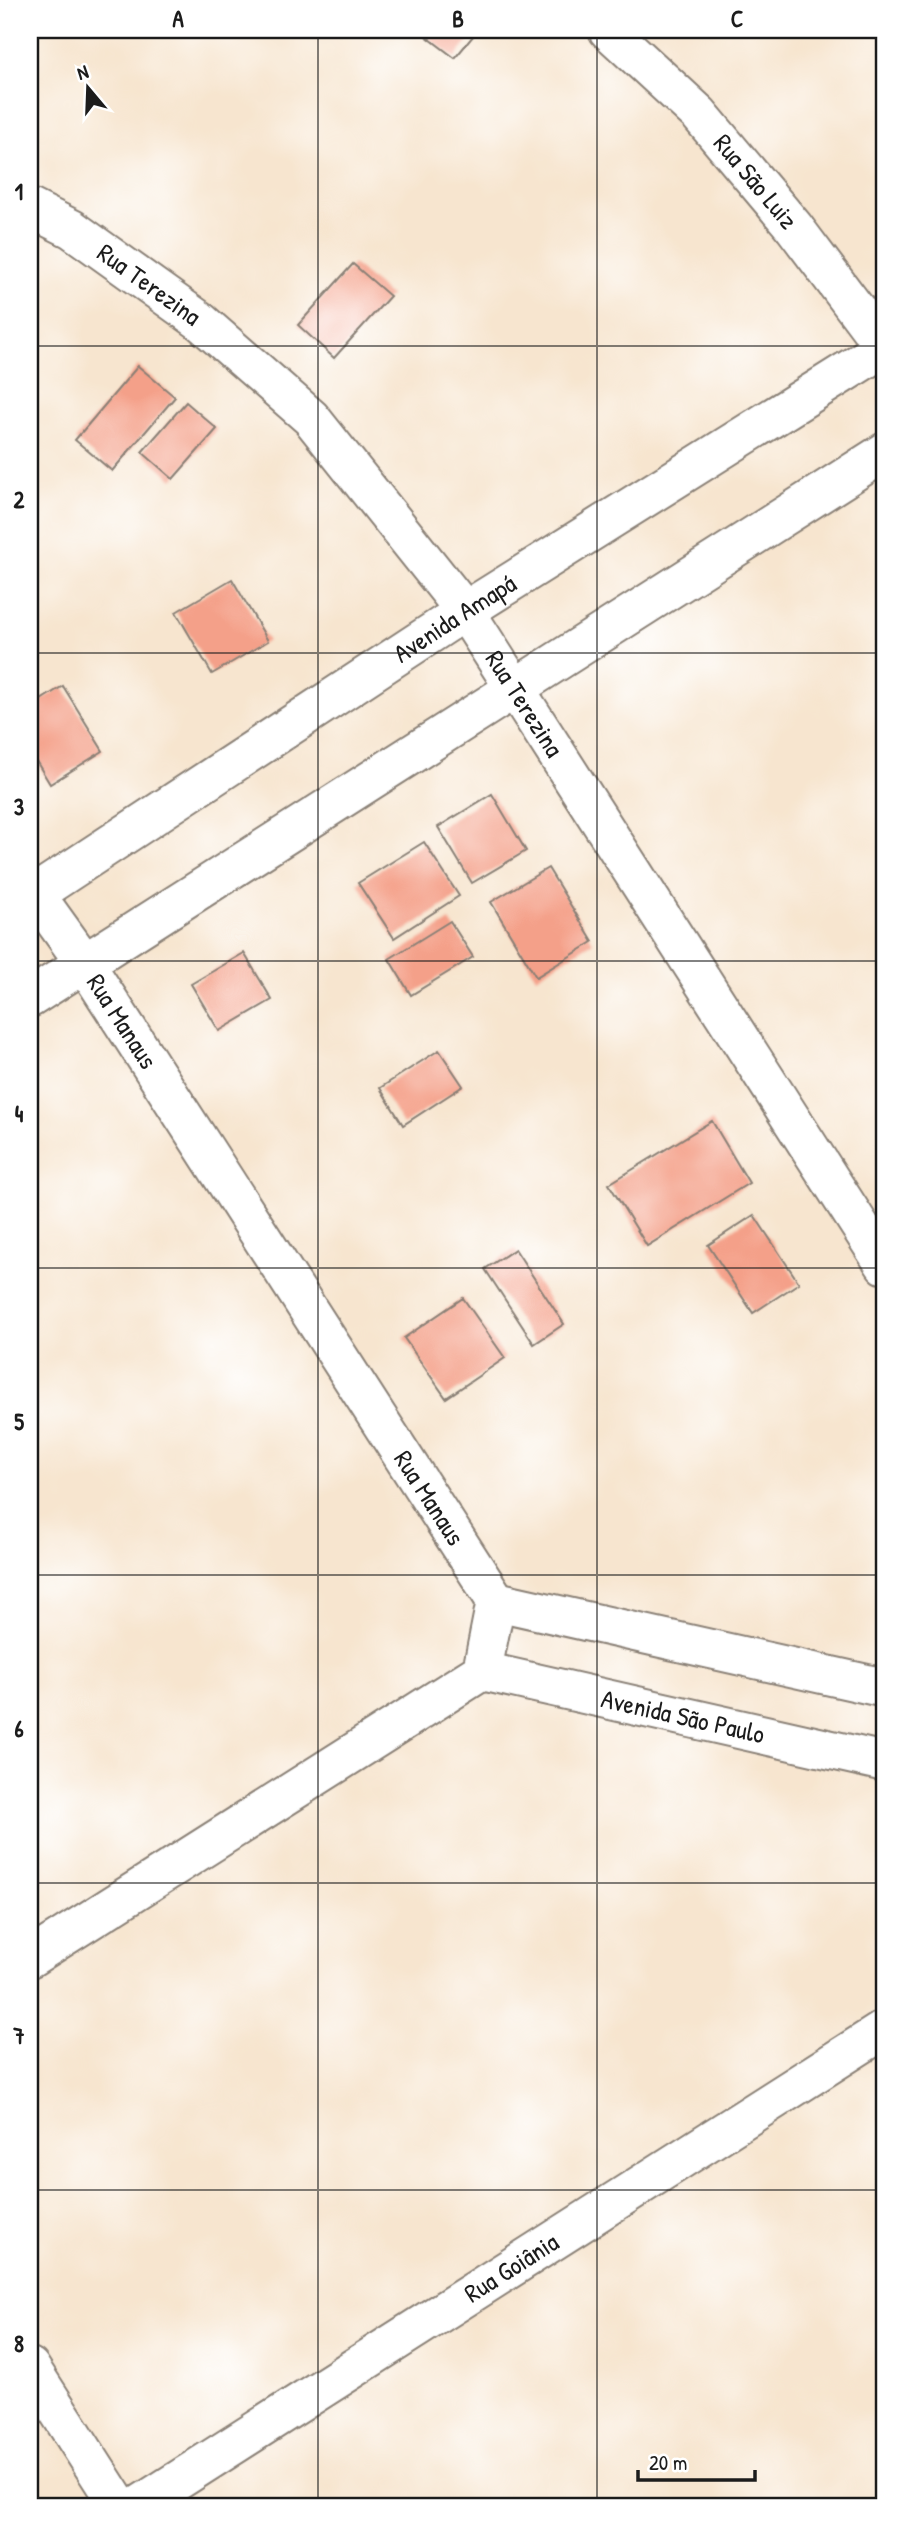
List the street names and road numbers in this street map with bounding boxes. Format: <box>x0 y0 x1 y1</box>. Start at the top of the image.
street label: Rua São Luiz <box>706 126 806 236</box>
street label: Rua Terezina <box>90 235 209 333</box>
street label: Avenida Amapá <box>386 565 522 670</box>
street label: Rua Terezina <box>478 643 572 763</box>
street label: Rua Manaus <box>79 967 166 1075</box>
street label: Rua Manaus <box>386 1443 473 1552</box>
street label: Avenida São Paulo <box>598 1680 768 1751</box>
street label: Rua Goiânia <box>457 2224 565 2310</box>

